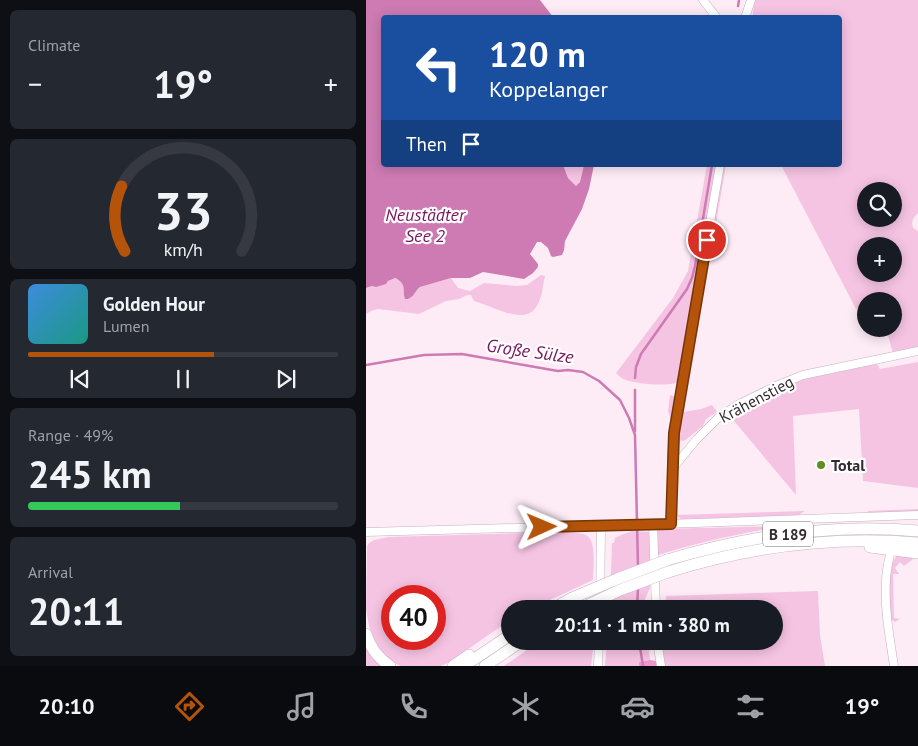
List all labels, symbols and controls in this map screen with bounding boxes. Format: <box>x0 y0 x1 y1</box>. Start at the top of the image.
text: 120 m <box>489 31 586 77</box>
text: Climate <box>28 35 80 55</box>
icon: left <box>406 35 471 100</box>
text: 19° <box>153 59 213 108</box>
text: − <box>28 65 42 102</box>
text: + <box>324 65 338 102</box>
text: Koppelanger <box>489 75 608 103</box>
icon: arrive <box>457 130 485 158</box>
text: Then <box>406 132 447 156</box>
text: 33 <box>154 177 212 244</box>
map controls <box>857 182 902 337</box>
button: search <box>857 182 902 227</box>
water label: Neustädter See 2 <box>385 203 466 247</box>
pin <box>686 219 728 261</box>
icon: arrive <box>693 226 721 254</box>
button: + <box>857 237 902 282</box>
text: km/h <box>163 238 203 261</box>
text: Golden Hour <box>103 292 205 316</box>
button: − <box>857 292 902 337</box>
text: Lumen <box>103 316 149 336</box>
water label: Große Sülze <box>485 334 576 369</box>
icon: previous <box>66 365 94 393</box>
icon: pause <box>169 365 197 393</box>
icon: next <box>272 365 300 393</box>
street label: Krähenstieg <box>715 371 797 427</box>
text: Range · 49% <box>28 425 113 445</box>
text: 245 km <box>28 449 152 498</box>
place label: Total <box>831 455 865 475</box>
marker: Total <box>815 459 827 471</box>
position arrow <box>515 500 567 552</box>
road number: B 189 <box>763 522 813 546</box>
text: Arrival <box>28 562 73 582</box>
speed limit sign: 40 <box>381 585 446 650</box>
text: 20:11 <box>28 586 124 635</box>
text: 20:11 · 1 min · 380 m <box>554 613 730 637</box>
icon: directions <box>172 689 207 724</box>
icon: music <box>284 689 319 724</box>
icon: phone <box>396 689 431 724</box>
icon: climate <box>508 689 543 724</box>
icon: car <box>620 689 655 724</box>
icon: filters <box>733 689 768 724</box>
text: 20:10 <box>39 692 94 720</box>
text: 19° <box>845 692 879 720</box>

